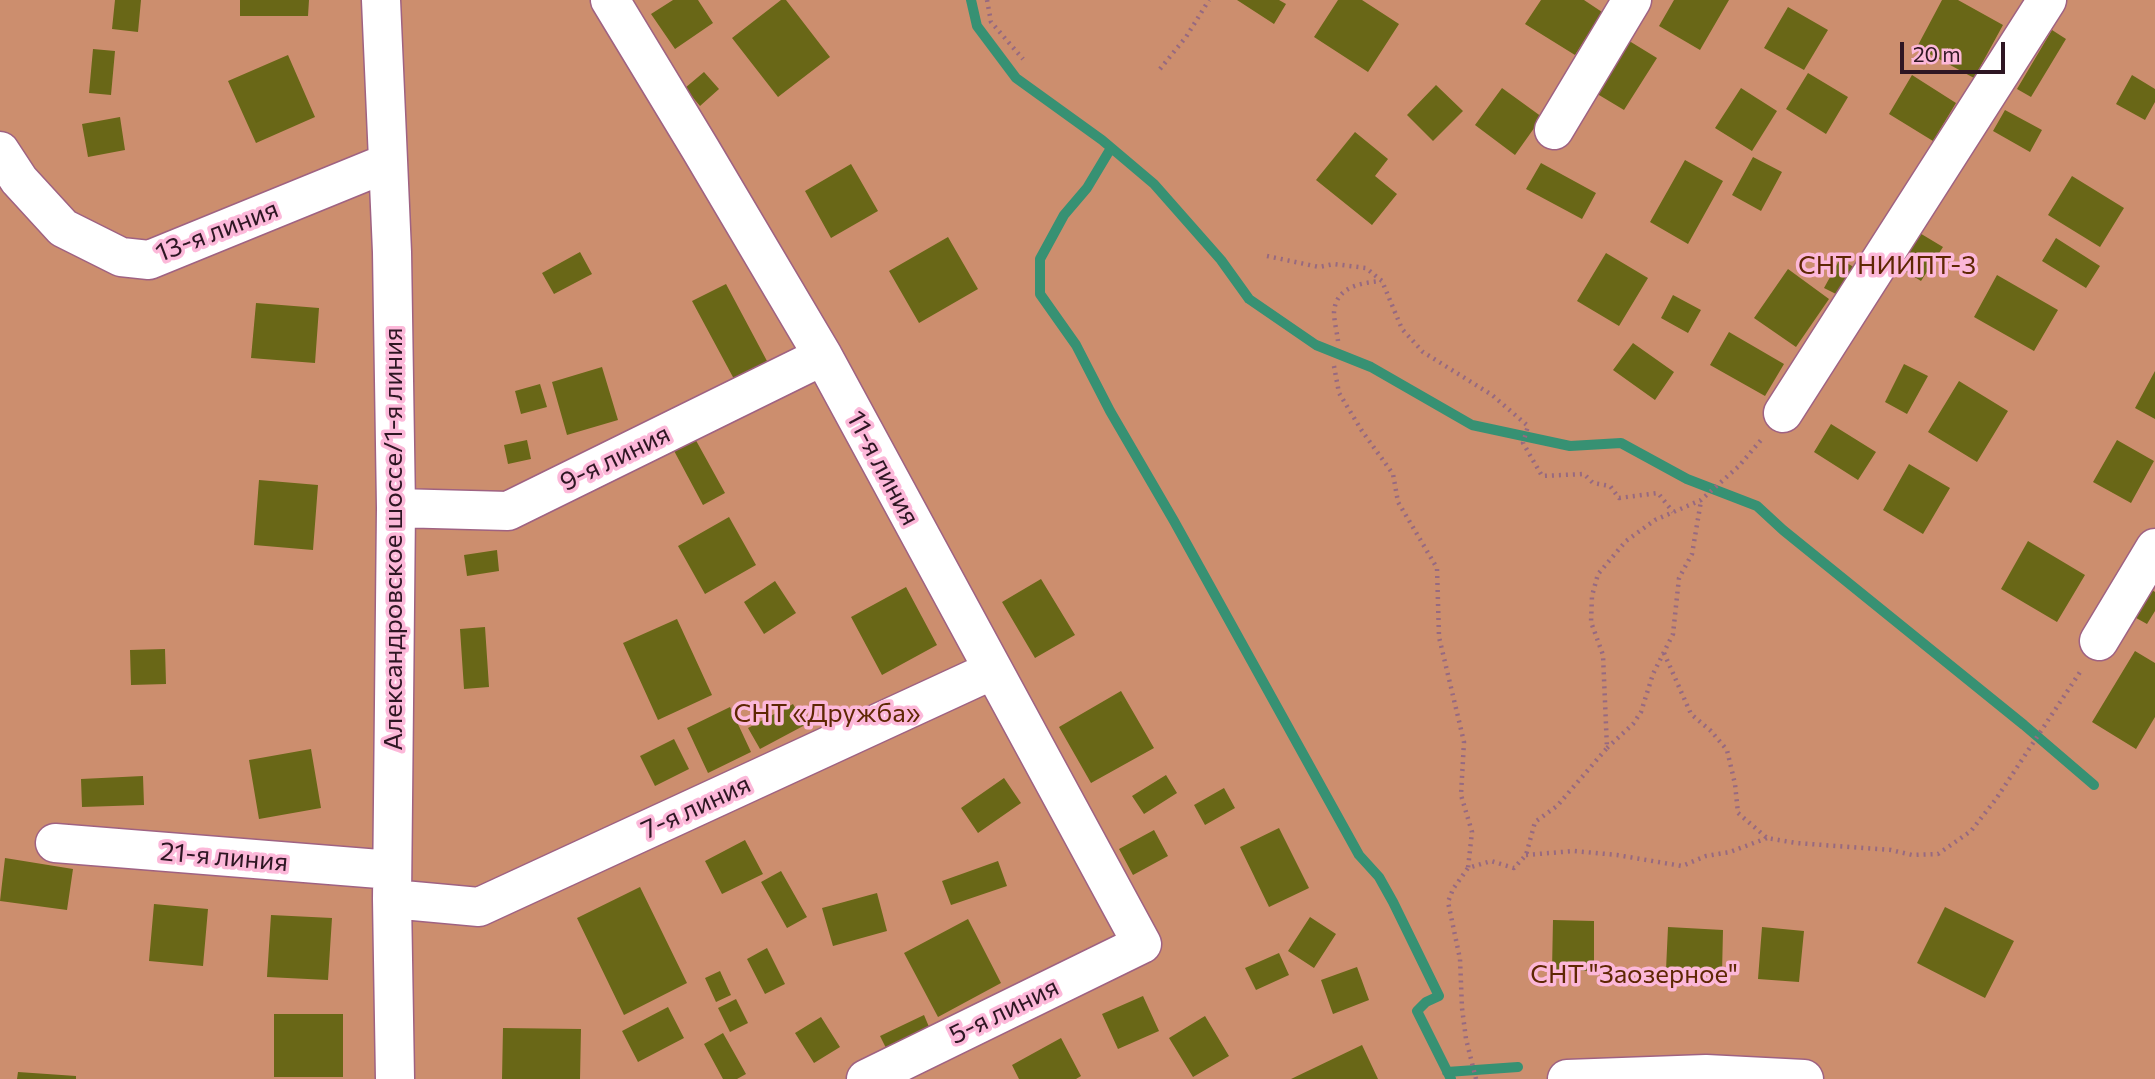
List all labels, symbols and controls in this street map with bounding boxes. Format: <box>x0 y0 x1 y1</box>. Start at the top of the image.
scale bar <box>1903 28 2008 72</box>
text: 20 m <box>1913 41 1961 66</box>
street label: 13-я линия <box>151 193 283 269</box>
park label: СНТ НИИПТ-3 <box>1798 249 1976 281</box>
street label: Александровское шоссе/1-я линия <box>377 327 409 751</box>
street label: 11-я линия <box>840 405 926 531</box>
street label: 9-я линия <box>555 418 675 498</box>
park label: СНТ «Дружба» <box>733 697 921 729</box>
street label: 7-я линия <box>637 768 755 846</box>
street label: 21-я линия <box>159 836 289 878</box>
park label: СНТ "Заозерное" <box>1530 958 1738 990</box>
street label: 5-я линия <box>944 971 1064 1051</box>

